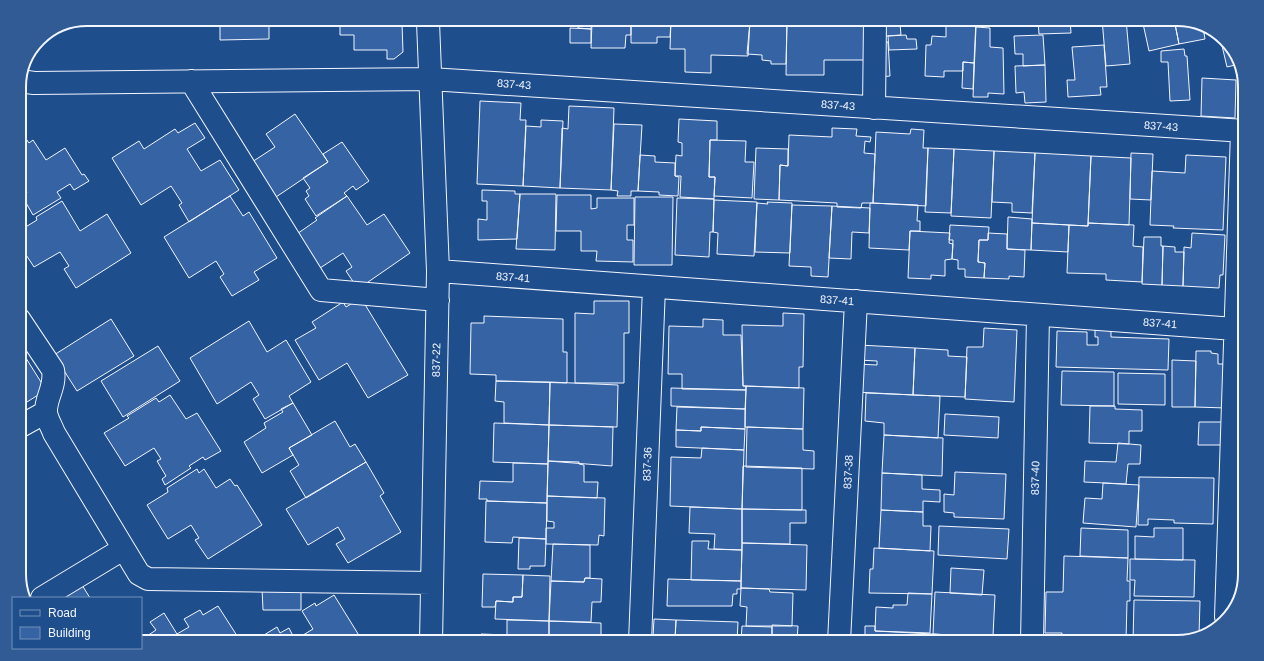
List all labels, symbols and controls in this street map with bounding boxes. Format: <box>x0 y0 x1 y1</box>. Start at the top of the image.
street label: 837-43 <box>496 77 532 91</box>
street label: 837-43 <box>820 98 856 112</box>
street label: 837-43 <box>1143 119 1179 133</box>
street label: 837-41 <box>495 270 531 284</box>
street label: 837-41 <box>819 293 855 307</box>
street label: 837-41 <box>1142 316 1178 330</box>
street label: 837-22 <box>430 343 442 377</box>
street label: 837-36 <box>640 447 654 481</box>
street label: 837-38 <box>841 455 855 489</box>
street label: 837-40 <box>1029 461 1041 495</box>
legend <box>12 597 142 649</box>
text: Road <box>48 606 77 620</box>
text: Building <box>48 626 91 640</box>

